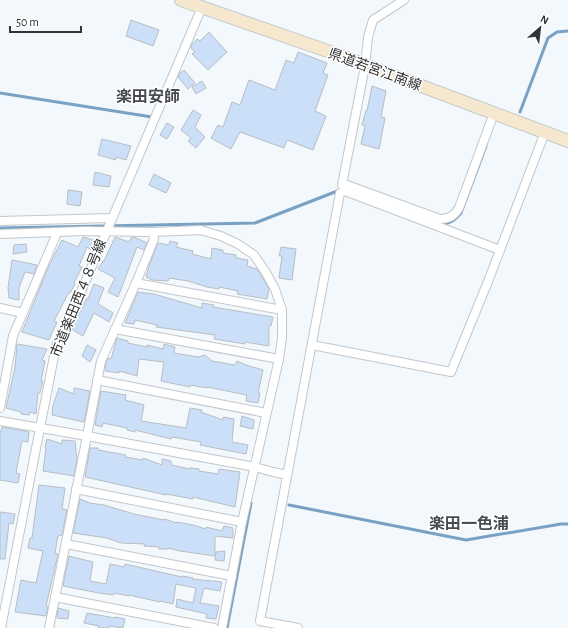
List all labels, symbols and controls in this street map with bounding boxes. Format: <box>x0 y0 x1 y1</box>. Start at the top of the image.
scale bar <box>10 8 81 34</box>
north arrow <box>520 8 560 48</box>
text: N <box>538 13 550 26</box>
text: 50 m <box>16 16 39 28</box>
street label: 県道若宮江南線 <box>326 46 423 93</box>
district label: 楽田安師 <box>116 88 180 105</box>
street label: 市道楽田西４８号線 <box>48 237 109 359</box>
district label: 楽田一色浦 <box>429 514 509 532</box>

